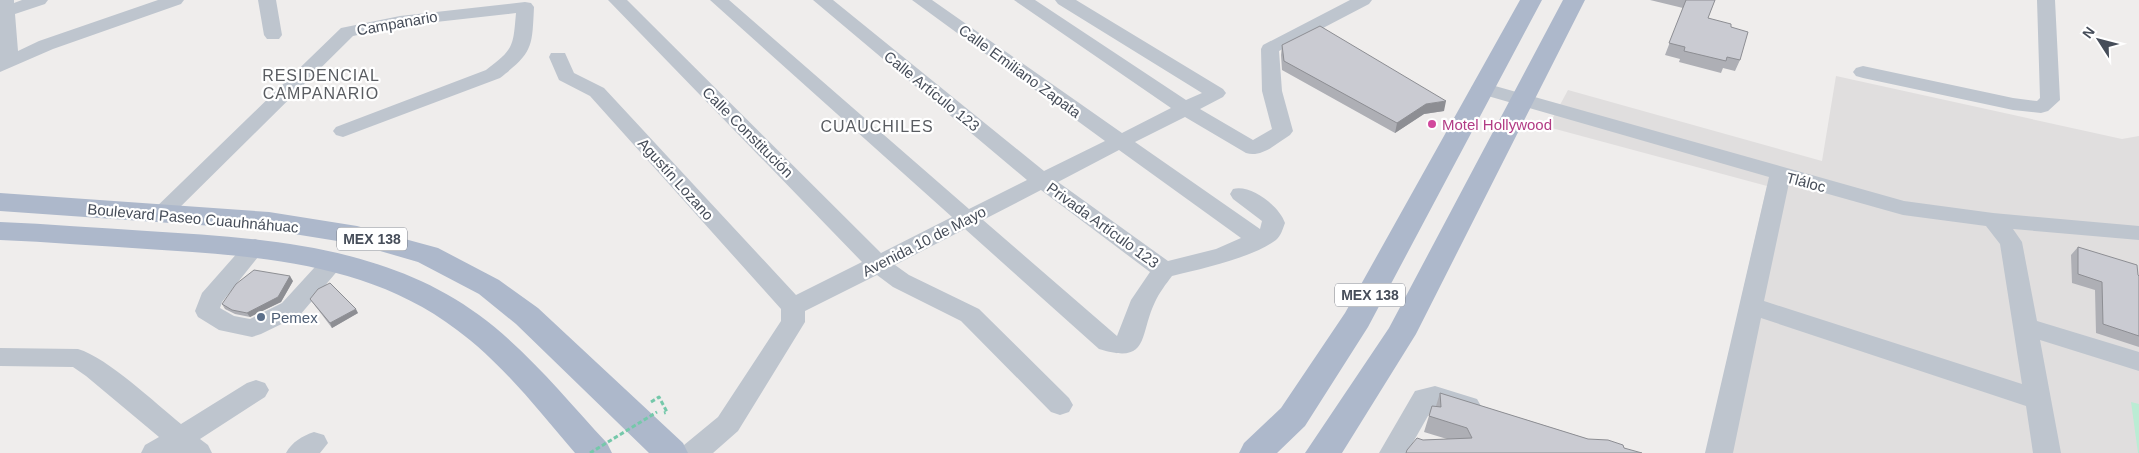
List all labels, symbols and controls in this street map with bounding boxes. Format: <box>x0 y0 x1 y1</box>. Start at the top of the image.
street label: Campanario <box>355 8 439 38</box>
north arrow <box>2074 15 2124 65</box>
street label: Calle Emiliano Zapata <box>956 21 1085 121</box>
text: N <box>2079 24 2098 41</box>
street label: Calle Artículo 123 <box>881 47 983 135</box>
district label: RESIDENCIAL CAMPANARIO <box>262 67 380 102</box>
street label: Calle Constitución <box>699 83 797 181</box>
place label: Motel Hollywood <box>1442 116 1552 133</box>
district label: CUAUCHILES <box>820 118 934 135</box>
marker: Motel Hollywood <box>1426 118 1438 130</box>
street label: Agustín Lozano <box>635 135 717 223</box>
street label: Tláloc <box>1784 169 1828 196</box>
street label: Privada Artículo 123 <box>1044 179 1162 271</box>
street label: Boulevard Paseo Cuauhnáhuac <box>87 200 300 236</box>
street label: Avenida 10 de Mayo <box>859 202 989 280</box>
road number: MEX 138 <box>337 228 407 250</box>
road number: MEX 138 <box>1335 284 1405 306</box>
place label: Pemex <box>271 309 318 326</box>
marker: Pemex <box>255 311 267 323</box>

